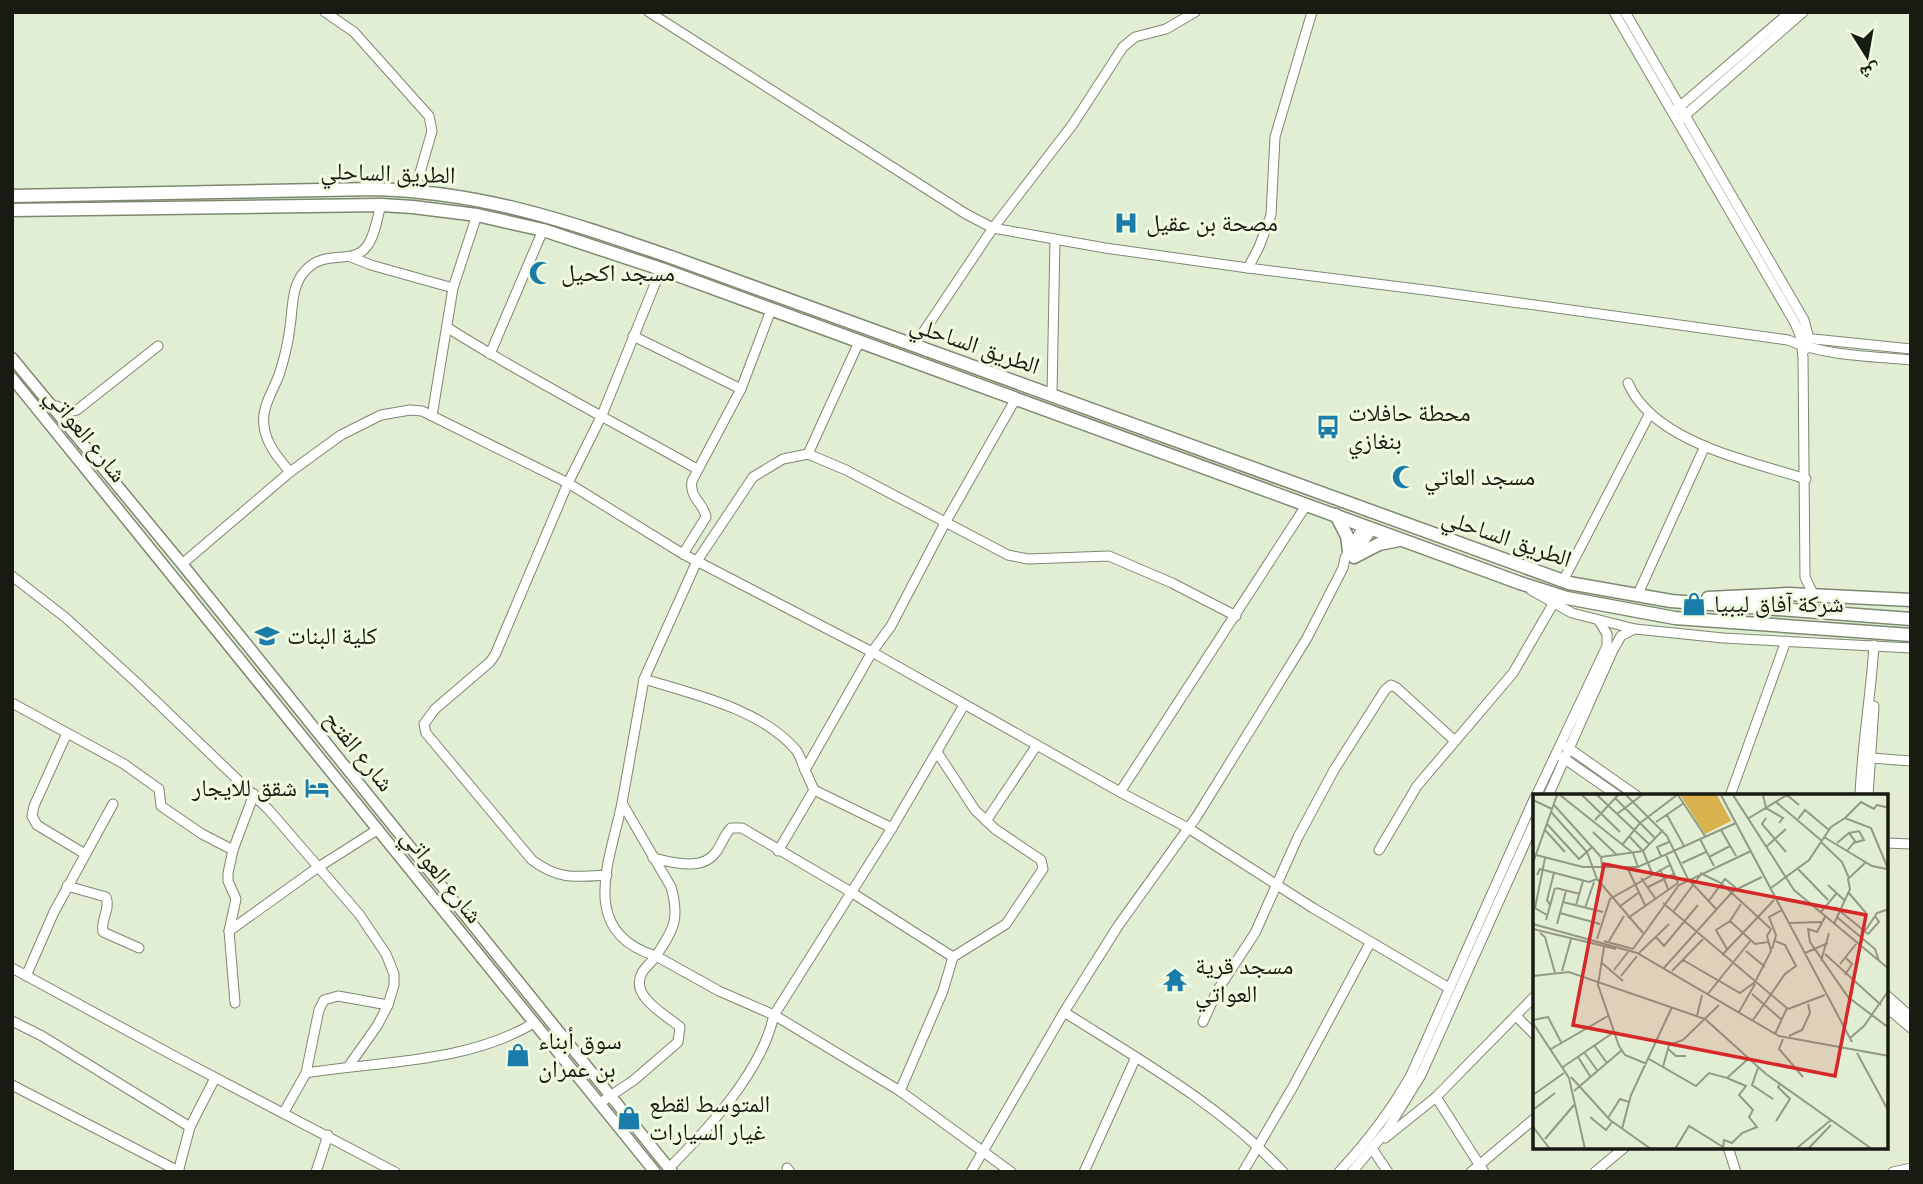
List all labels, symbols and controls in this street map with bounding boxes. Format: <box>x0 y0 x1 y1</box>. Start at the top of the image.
north arrow <box>1832 21 1902 91</box>
text: ش <box>1858 59 1882 86</box>
street label: الطريق الساحلي <box>320 155 456 194</box>
place label: مصحة بن عقيل <box>1146 207 1278 237</box>
hospital icon: مصحة بن عقيل <box>1112 209 1140 237</box>
place label: مسجد اكحيل <box>561 257 675 287</box>
mosque icon: مسجد اكحيل <box>527 259 555 287</box>
street label: الطريق الساحلي <box>905 308 1044 385</box>
street label: شارع العواتي <box>35 381 134 491</box>
place label: محطة حافلات بنغازي <box>1348 397 1471 460</box>
bus stop icon: محطة حافلات بنغازي <box>1314 413 1342 441</box>
place label: مسجد العاتي <box>1424 461 1535 496</box>
mosque icon: مسجد العاتي <box>1390 463 1418 491</box>
street label: الطريق الساحلي <box>1437 501 1576 578</box>
place label: شركة آفاق ليبيا <box>1714 588 1844 618</box>
shop icon: شركة آفاق ليبيا <box>1680 590 1708 618</box>
place label: كلية البنات <box>287 620 377 650</box>
school or university icon: كلية البنات <box>253 622 281 650</box>
street label: شارع الفتح <box>317 704 402 798</box>
place label: شقق للايجار <box>191 772 297 802</box>
hotel icon: شقق للايجار <box>303 774 331 802</box>
inset map <box>1533 794 1888 1149</box>
street label: شارع العواتي <box>391 822 490 932</box>
place label: مسجد قرية العواتي <box>1195 950 1293 1013</box>
temple icon: مسجد قرية العواتي <box>1161 966 1189 994</box>
place label: سوق أبناء بن عمران <box>538 1025 622 1083</box>
shop icon: سوق أبناء بن عمران <box>504 1041 532 1069</box>
place label: المتوسط لقطع غيار السيارات <box>649 1088 770 1145</box>
shop icon: المتوسط لقطع غيار السيارات <box>615 1104 643 1132</box>

